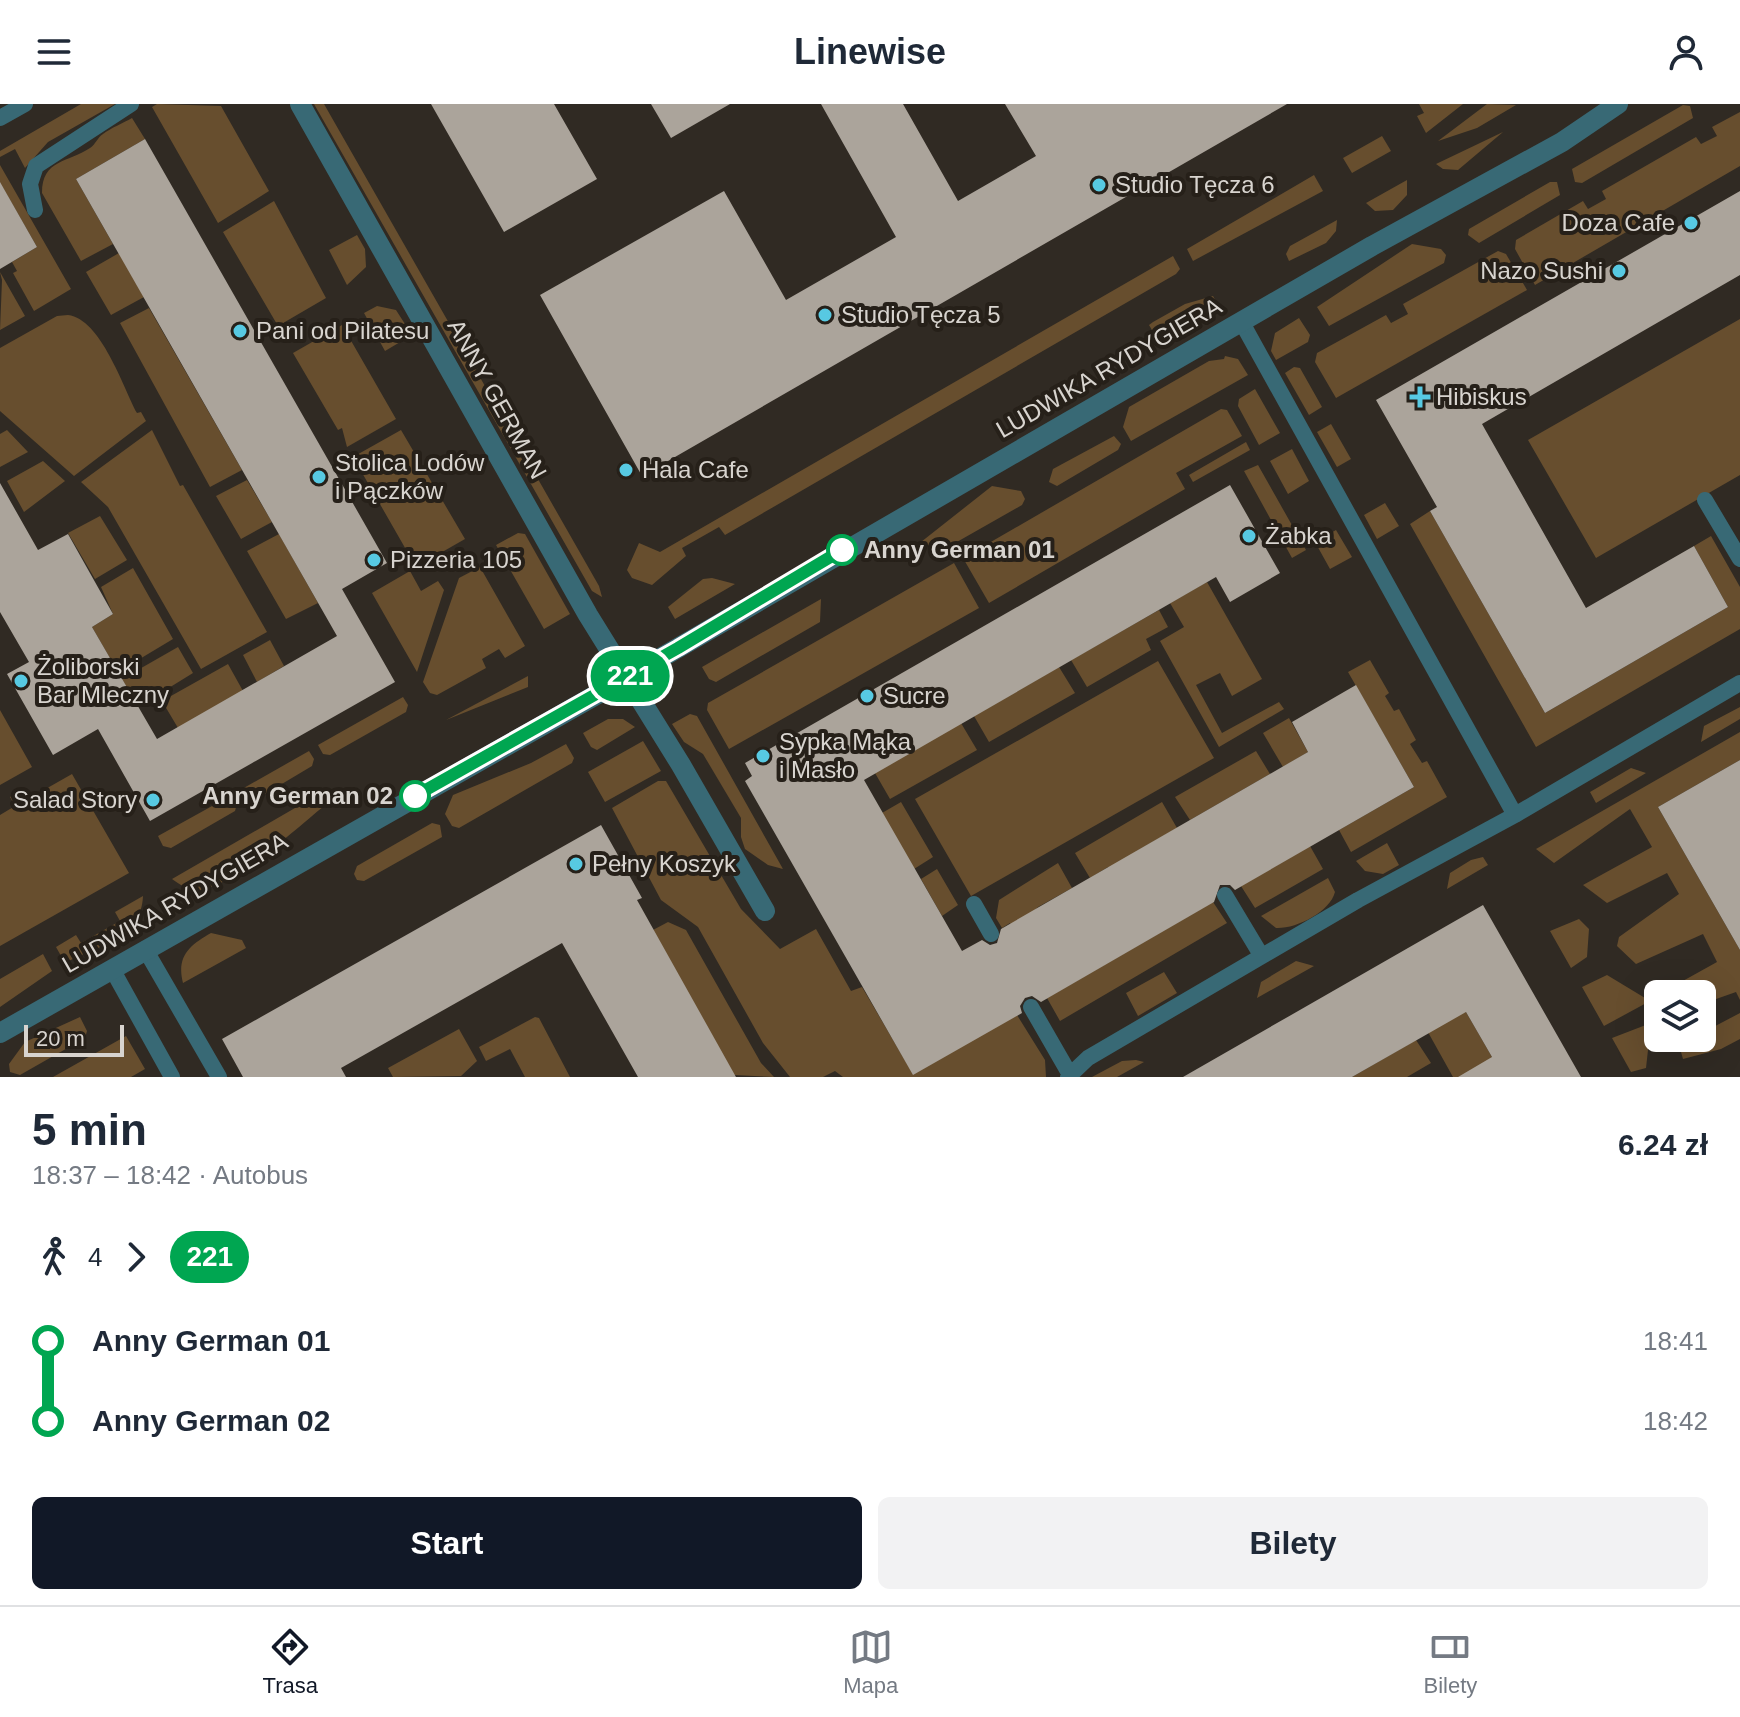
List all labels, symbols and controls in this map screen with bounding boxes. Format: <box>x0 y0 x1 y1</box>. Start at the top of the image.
icon: menu <box>32 30 76 74</box>
icon: person <box>1664 30 1708 74</box>
text: Linewise <box>794 31 946 72</box>
place label: Studio Tęcza 6 <box>1115 171 1275 198</box>
marker: Studio Tęcza 6 <box>1090 176 1108 194</box>
place label: Doza Cafe <box>1562 209 1675 236</box>
marker: Doza Cafe <box>1682 214 1700 232</box>
place label: Nazo Sushi <box>1480 257 1603 284</box>
marker: Nazo Sushi <box>1610 262 1628 280</box>
street label: LUDWIKA RYDYGIERA <box>991 292 1226 443</box>
place label: Studio Tęcza 5 <box>841 301 1001 328</box>
marker: Studio Tęcza 5 <box>816 306 834 324</box>
street label: ANNY GERMAN <box>442 314 552 483</box>
place label: Pani od Pilatesu <box>256 317 429 344</box>
marker: Pani od Pilatesu <box>231 322 249 340</box>
place label: Hibiskus <box>1436 383 1527 410</box>
marker: Hibiskus <box>1411 388 1429 406</box>
place label: Stolica Lodów i Pączków <box>335 449 485 504</box>
place label: Hala Cafe <box>642 456 749 483</box>
marker: Hala Cafe <box>617 461 635 479</box>
marker: Stolica Lodów i Pączków <box>310 468 328 486</box>
place label: Żabka <box>1265 522 1332 549</box>
marker: Żabka <box>1240 527 1258 545</box>
marker: Anny German 01 <box>827 535 857 565</box>
place label: Anny German 01 <box>864 536 1055 563</box>
place label: Pizzeria 105 <box>390 546 522 573</box>
marker: Pizzeria 105 <box>365 551 383 569</box>
line badge: 221 <box>584 650 676 702</box>
place label: Żoliborski Bar Mleczny <box>37 653 169 708</box>
text: 221 <box>607 660 653 691</box>
marker: Żoliborski Bar Mleczny <box>12 672 30 690</box>
place label: Sucre <box>883 682 946 709</box>
marker: Sucre <box>858 687 876 705</box>
place label: Sypka Mąka i Masło <box>779 728 912 783</box>
marker: Sypka Mąka i Masło <box>754 747 772 765</box>
marker: Anny German 02 <box>400 781 430 811</box>
place label: Anny German 02 <box>202 782 393 809</box>
place label: Salad Story <box>13 786 137 813</box>
marker: Salad Story <box>144 791 162 809</box>
street label: LUDWIKA RYDYGIERA <box>57 827 292 978</box>
place label: Pełny Koszyk <box>592 850 737 877</box>
marker: Pełny Koszyk <box>567 855 585 873</box>
map controls <box>1644 980 1716 1052</box>
button: layers <box>1644 980 1716 1052</box>
scale bar <box>24 1021 124 1057</box>
text: 20 m <box>36 1026 85 1051</box>
text: 5 min <box>32 1105 147 1154</box>
text: 6.24 zł <box>1618 1128 1708 1161</box>
text: 18:37 – 18:42 · Autobus <box>32 1160 308 1190</box>
icon: walk <box>32 1235 76 1279</box>
icon: forward <box>114 1235 158 1279</box>
text: 221 <box>186 1241 233 1272</box>
text: 4 <box>88 1242 102 1272</box>
text: Anny German 01 <box>92 1324 330 1357</box>
text: 18:41 <box>1643 1326 1708 1356</box>
text: Anny German 02 <box>92 1404 330 1437</box>
text: 18:42 <box>1643 1406 1708 1436</box>
button: Start <box>32 1497 862 1589</box>
button: Bilety <box>878 1497 1708 1589</box>
tab: Trasa <box>263 1625 318 1699</box>
tab: Mapa <box>843 1625 898 1699</box>
tab: Bilety <box>1424 1625 1477 1699</box>

